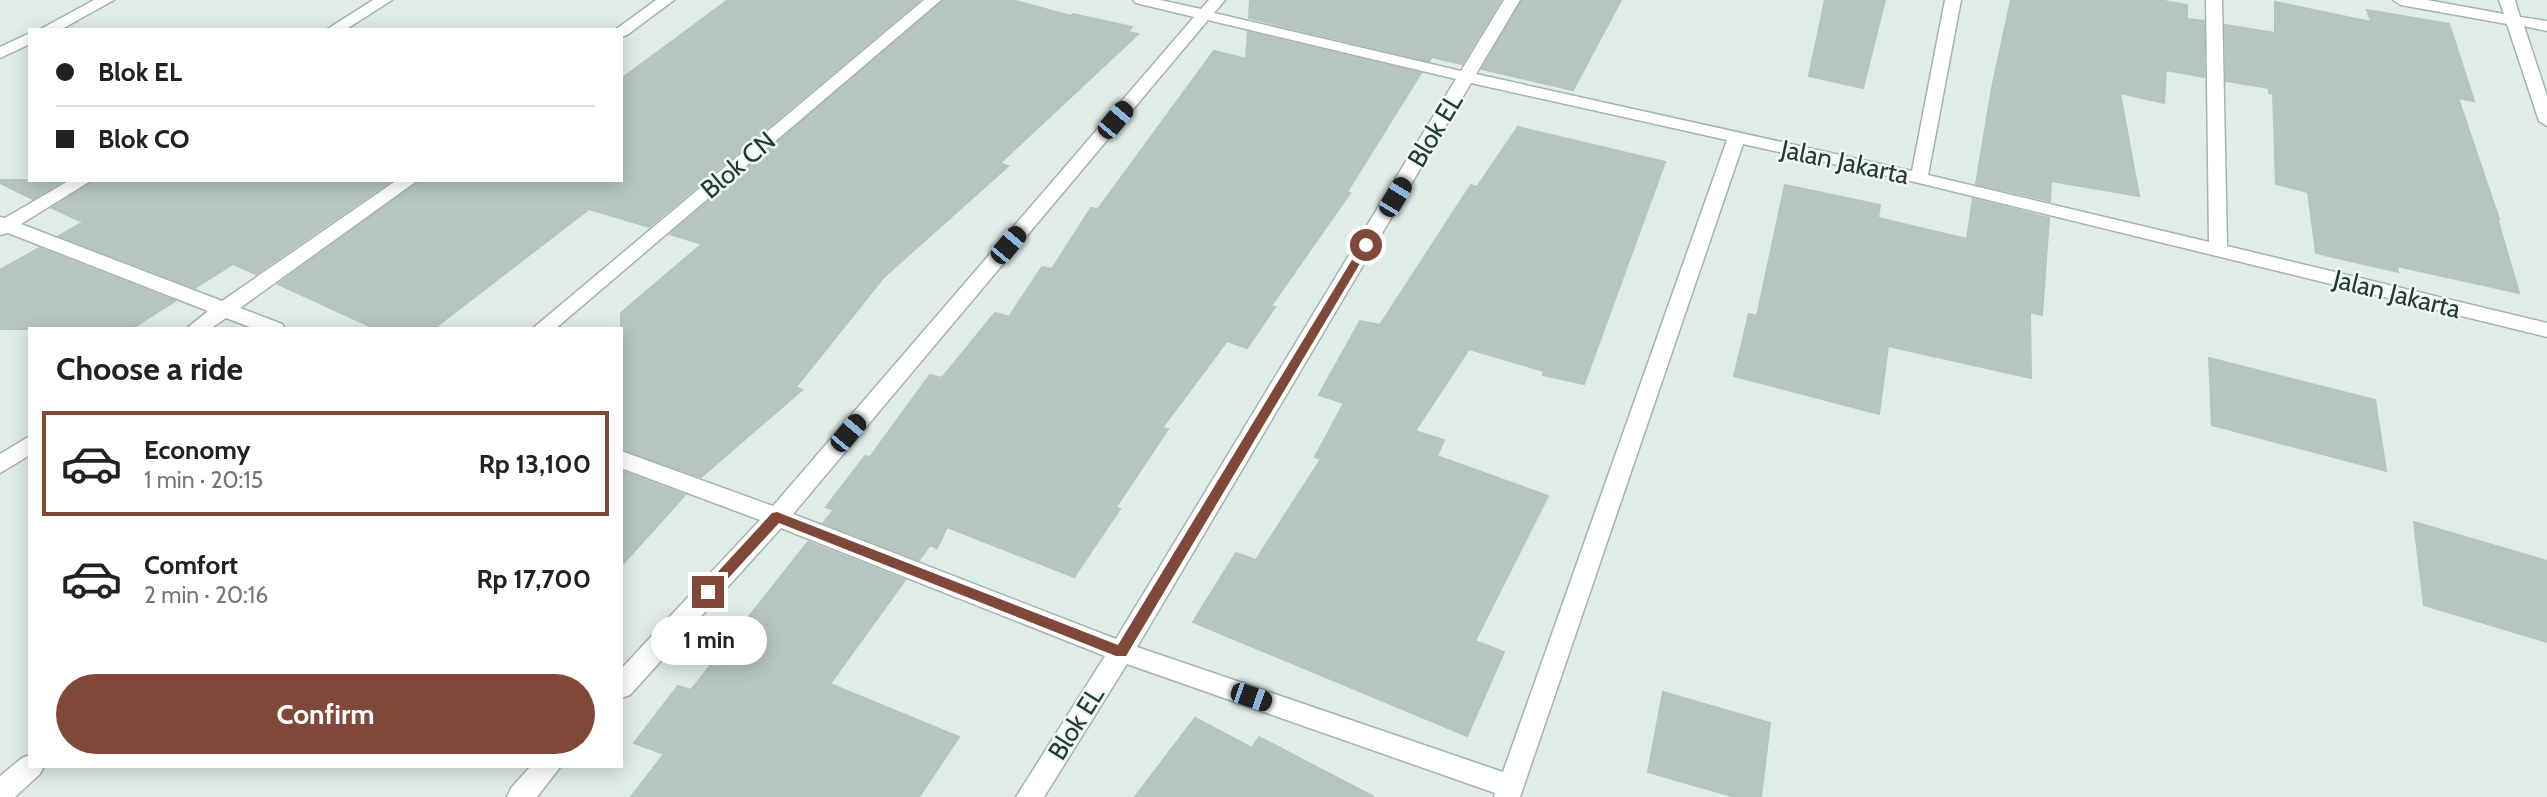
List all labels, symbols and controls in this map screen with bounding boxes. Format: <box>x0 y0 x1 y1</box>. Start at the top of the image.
text: Blok EL <box>98 56 182 88</box>
street label: Blok EL <box>1401 87 1469 173</box>
car <box>1094 97 1137 143</box>
text: Blok CO <box>98 123 189 155</box>
street label: Blok CN <box>694 125 782 205</box>
street label: Jalan Jakarta <box>1777 133 1912 191</box>
car <box>1376 174 1415 220</box>
car <box>987 222 1030 268</box>
route start <box>1350 229 1382 261</box>
street label: Jalan Jakarta <box>2329 262 2465 325</box>
text: Choose a ride <box>56 349 243 388</box>
car <box>827 410 870 456</box>
icon: car <box>60 432 123 495</box>
text: Economy <box>144 434 250 466</box>
text: Rp 13,100 <box>479 448 591 480</box>
text: 1 min · 20:15 <box>144 466 263 494</box>
icon: car <box>60 547 123 610</box>
text: Comfort <box>144 549 238 581</box>
text: Rp 17,700 <box>476 563 591 595</box>
route end <box>692 576 724 608</box>
text: 2 min · 20:16 <box>144 581 268 609</box>
callout: 1 min <box>650 616 766 666</box>
text: 1 min <box>683 626 735 654</box>
button: Confirm <box>56 674 595 754</box>
street label: Blok EL <box>1041 680 1111 766</box>
car <box>1228 680 1275 714</box>

